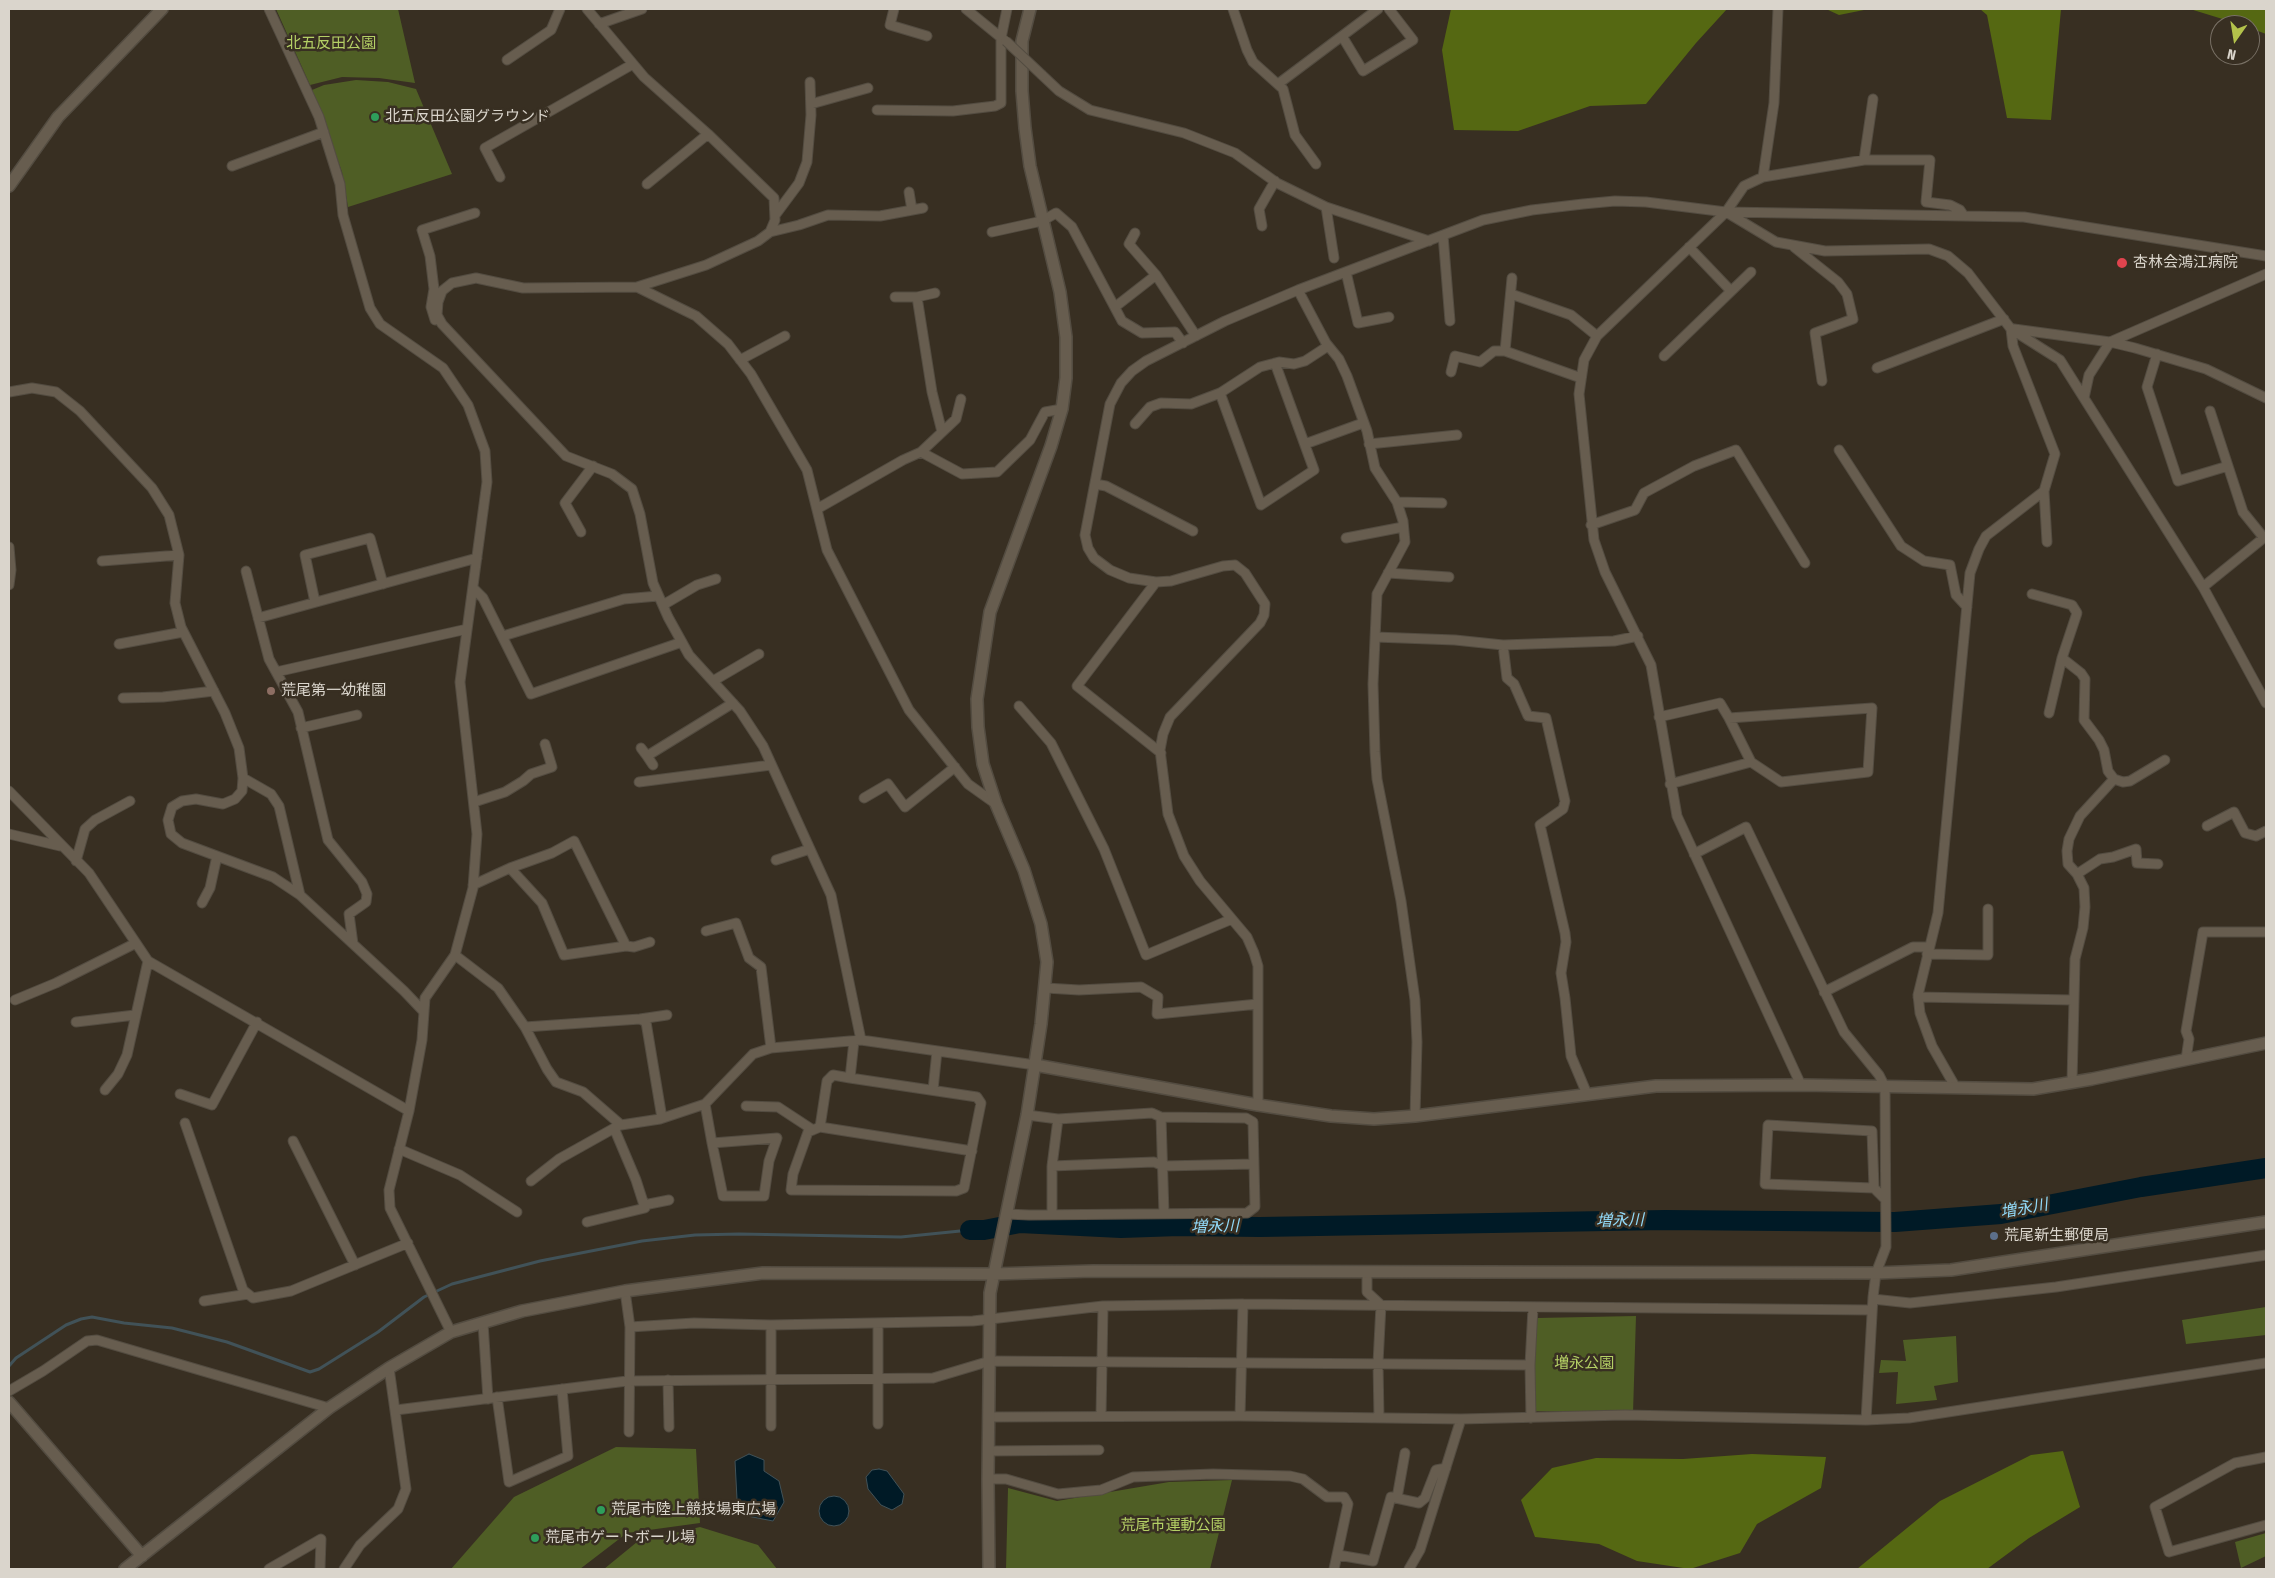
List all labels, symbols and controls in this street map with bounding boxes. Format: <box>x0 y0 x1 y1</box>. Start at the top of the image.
north arrow <box>2210 15 2260 65</box>
park label: 北五反田公園 <box>286 35 376 53</box>
text: N <box>2226 45 2238 63</box>
place label: 北五反田公園グラウンド <box>385 108 550 126</box>
marker: 北五反田公園グラウンド <box>369 111 381 123</box>
place label: 杏林会鴻江病院 <box>2133 254 2238 272</box>
marker: 杏林会鴻江病院 <box>2115 256 2129 270</box>
place label: 荒尾第一幼稚園 <box>281 682 386 700</box>
marker: 荒尾第一幼稚園 <box>265 685 277 697</box>
water label: 増永川 <box>1999 1195 2049 1223</box>
water label: 増永川 <box>1596 1211 1644 1231</box>
water label: 増永川 <box>1191 1217 1239 1237</box>
place label: 荒尾新生郵便局 <box>2004 1227 2109 1245</box>
marker: 荒尾新生郵便局 <box>1988 1230 2000 1242</box>
park label: 増永公園 <box>1554 1355 1614 1373</box>
place label: 荒尾市陸上競技場東広場 <box>611 1501 776 1519</box>
marker: 荒尾市陸上競技場東広場 <box>595 1504 607 1516</box>
park label: 荒尾市運動公園 <box>1121 1517 1225 1535</box>
place label: 荒尾市ゲートボール場 <box>545 1529 695 1547</box>
marker: 荒尾市ゲートボール場 <box>529 1532 541 1544</box>

